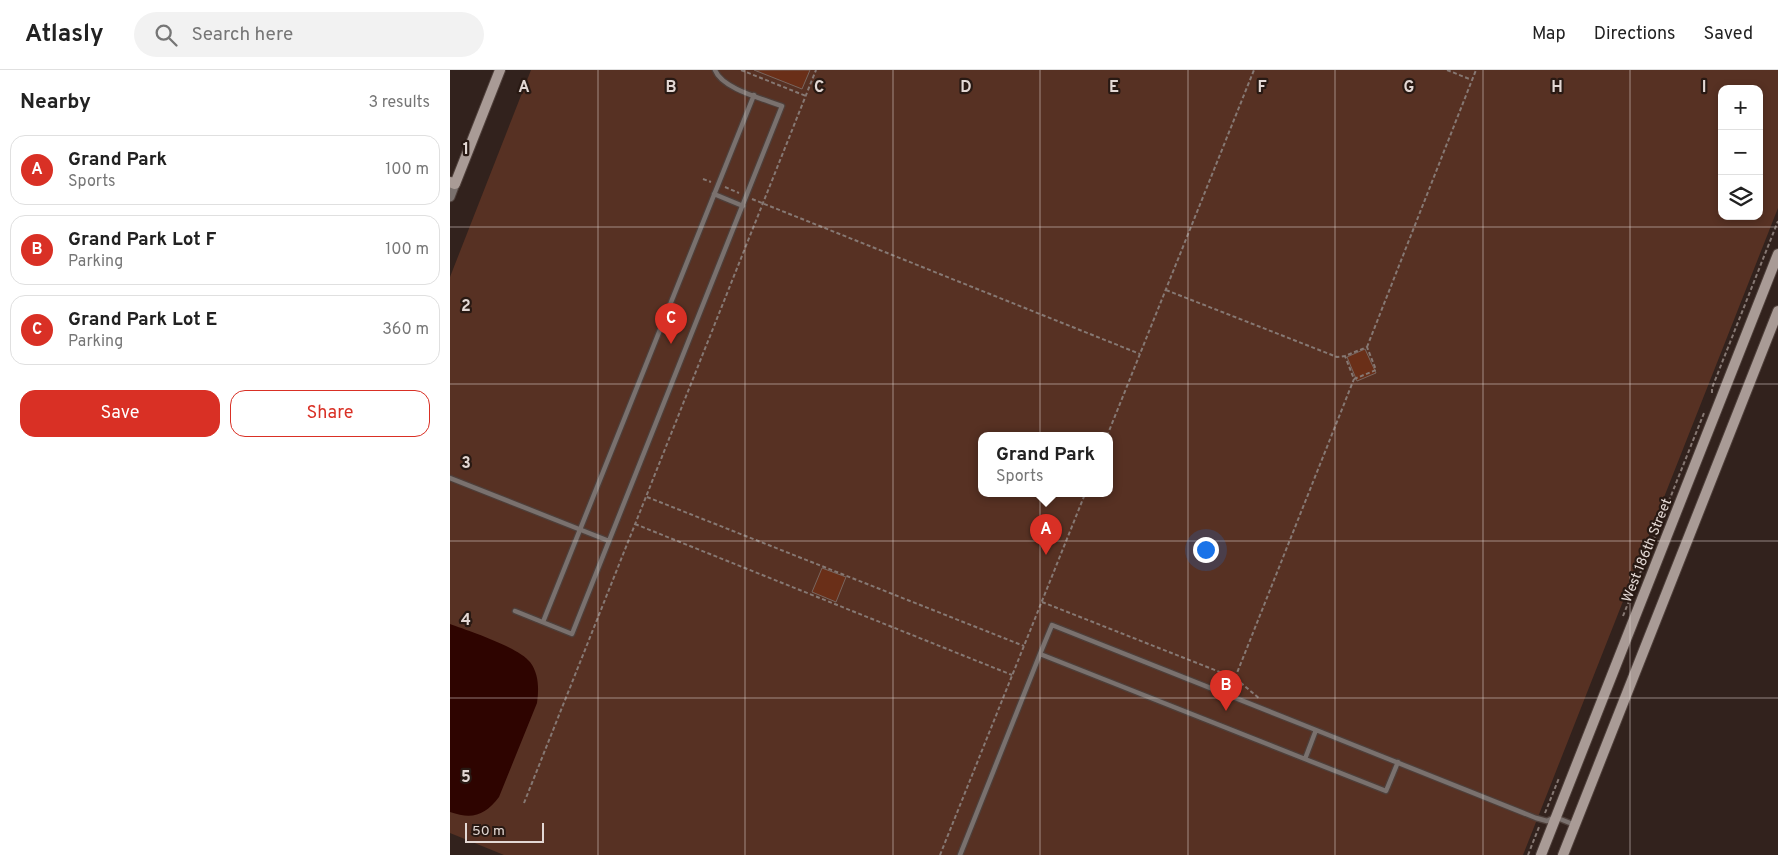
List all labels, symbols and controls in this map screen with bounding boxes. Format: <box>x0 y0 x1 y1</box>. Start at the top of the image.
search box <box>134 12 484 57</box>
text: Atlasly <box>25 20 104 50</box>
icon: search <box>152 21 180 49</box>
text: Search here <box>192 23 293 47</box>
text: Map <box>1532 23 1566 46</box>
text: Directions <box>1594 23 1676 46</box>
text: Saved <box>1704 23 1753 46</box>
text: A <box>518 78 530 98</box>
text: B <box>665 78 677 98</box>
text: C <box>814 78 824 98</box>
text: D <box>960 78 972 98</box>
text: E <box>1109 78 1119 98</box>
text: F <box>1257 78 1267 98</box>
text: G <box>1404 78 1414 98</box>
text: H <box>1551 78 1563 98</box>
text: I <box>1702 78 1706 98</box>
map controls <box>1718 85 1763 220</box>
button: + <box>1718 85 1763 130</box>
text: Nearby <box>20 89 91 116</box>
text: 3 results <box>368 93 430 113</box>
button: − <box>1718 130 1763 175</box>
text: 1 <box>463 140 469 160</box>
text: Grand Park <box>68 148 167 172</box>
text: A <box>31 160 43 180</box>
text: 100 m <box>385 160 429 180</box>
text: Sports <box>68 172 116 192</box>
button: layers <box>1718 175 1763 220</box>
text: Grand Park Lot F <box>68 228 216 252</box>
text: B <box>31 240 43 260</box>
text: 100 m <box>385 240 429 260</box>
text: Parking <box>68 252 123 272</box>
text: 2 <box>461 297 471 317</box>
pin: C <box>655 303 687 344</box>
text: Grand Park Lot E <box>68 308 217 332</box>
text: C <box>32 320 42 340</box>
text: 360 m <box>382 320 429 340</box>
text: Parking <box>68 332 123 352</box>
button: Save <box>20 390 220 437</box>
button: Share <box>230 390 430 437</box>
popup <box>978 432 1113 497</box>
text: Grand Park <box>996 443 1095 467</box>
text: 3 <box>461 454 471 474</box>
text: Sports <box>996 467 1043 487</box>
street label: West 186th Street <box>1619 496 1676 605</box>
pin: A <box>1030 514 1062 555</box>
your location <box>1193 537 1219 563</box>
text: 4 <box>461 611 471 631</box>
pin: B <box>1210 670 1242 711</box>
text: 5 <box>461 768 471 788</box>
scale bar <box>465 820 544 843</box>
text: 50 m <box>472 823 505 840</box>

